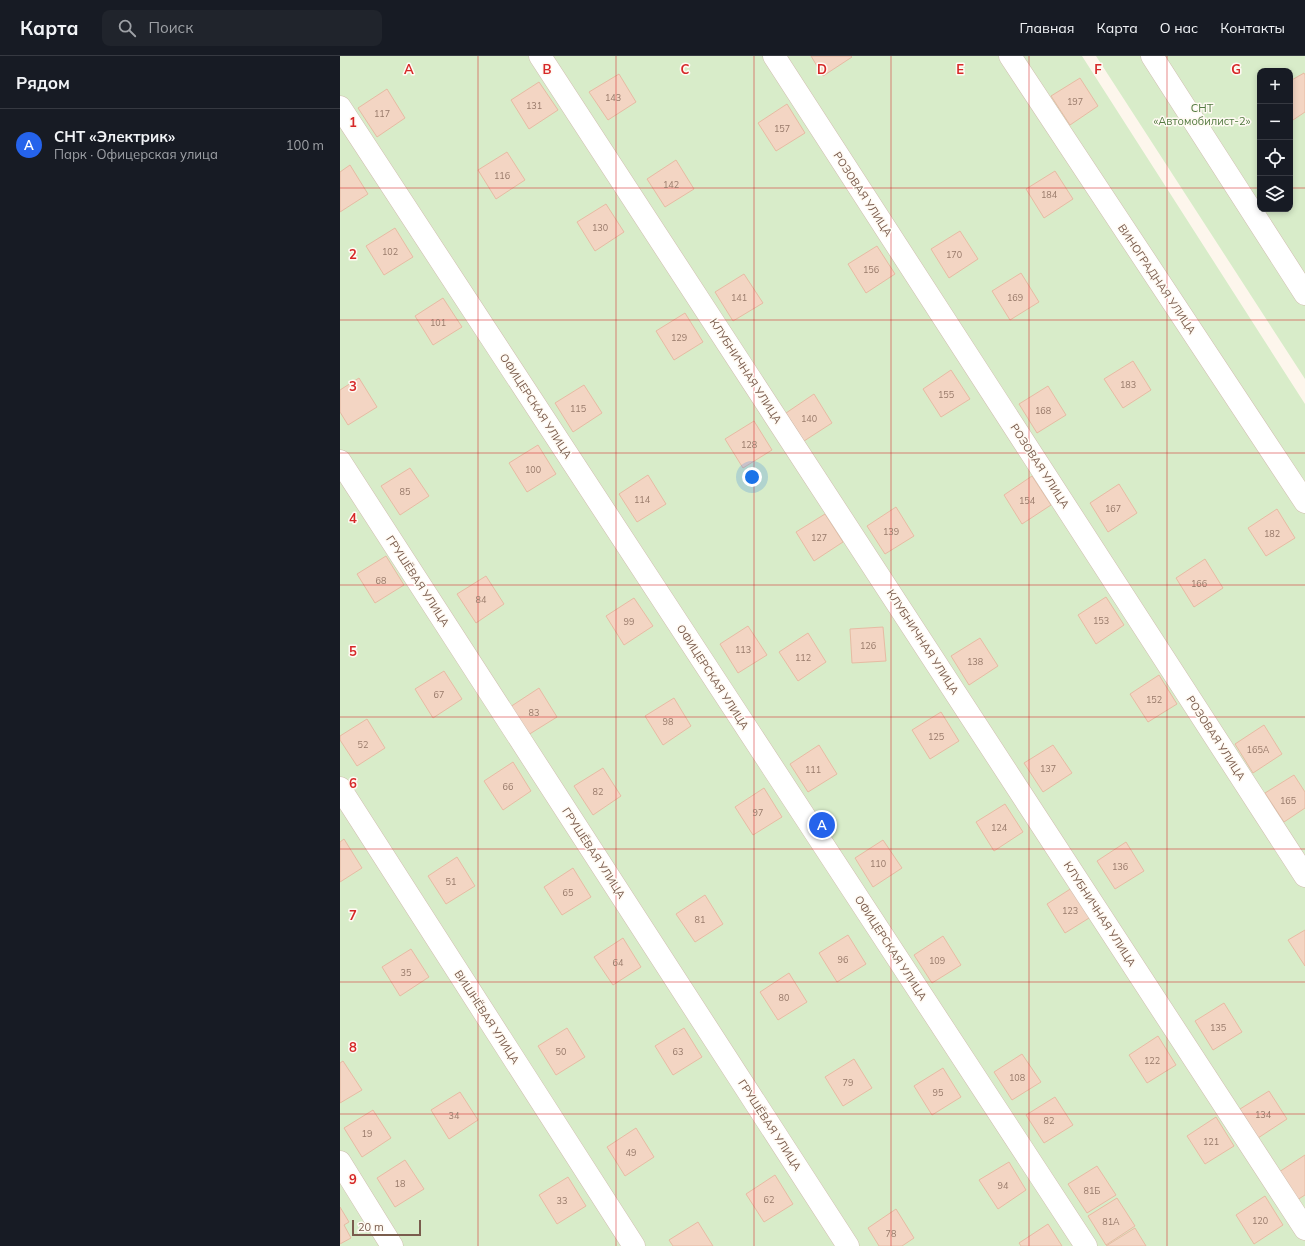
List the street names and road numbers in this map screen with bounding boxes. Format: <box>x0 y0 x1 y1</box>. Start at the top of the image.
street label: РОЗОВАЯ УЛИЦА <box>830 149 896 239</box>
street label: ВИНОГРАДНАЯ УЛИЦА <box>1115 221 1199 337</box>
street label: КЛУБНИЧНАЯ УЛИЦА <box>707 316 785 426</box>
street label: ОФИЦЕРСКАЯ УЛИЦА <box>497 351 575 461</box>
street label: РОЗОВАЯ УЛИЦА <box>1007 421 1073 511</box>
street label: ГРУШЁВАЯ УЛИЦА <box>383 533 453 629</box>
street label: КЛУБНИЧНАЯ УЛИЦА <box>884 587 962 697</box>
street label: ОФИЦЕРСКАЯ УЛИЦА <box>674 622 752 732</box>
street label: РОЗОВАЯ УЛИЦА <box>1183 693 1249 783</box>
street label: ГРУШЁВАЯ УЛИЦА <box>559 805 629 901</box>
street label: КЛУБНИЧНАЯ УЛИЦА <box>1061 859 1139 969</box>
street label: ОФИЦЕРСКАЯ УЛИЦА <box>852 893 930 1003</box>
street label: ВИШНЁВАЯ УЛИЦА <box>451 967 523 1067</box>
street label: ГРУШЁВАЯ УЛИЦА <box>735 1077 805 1173</box>

